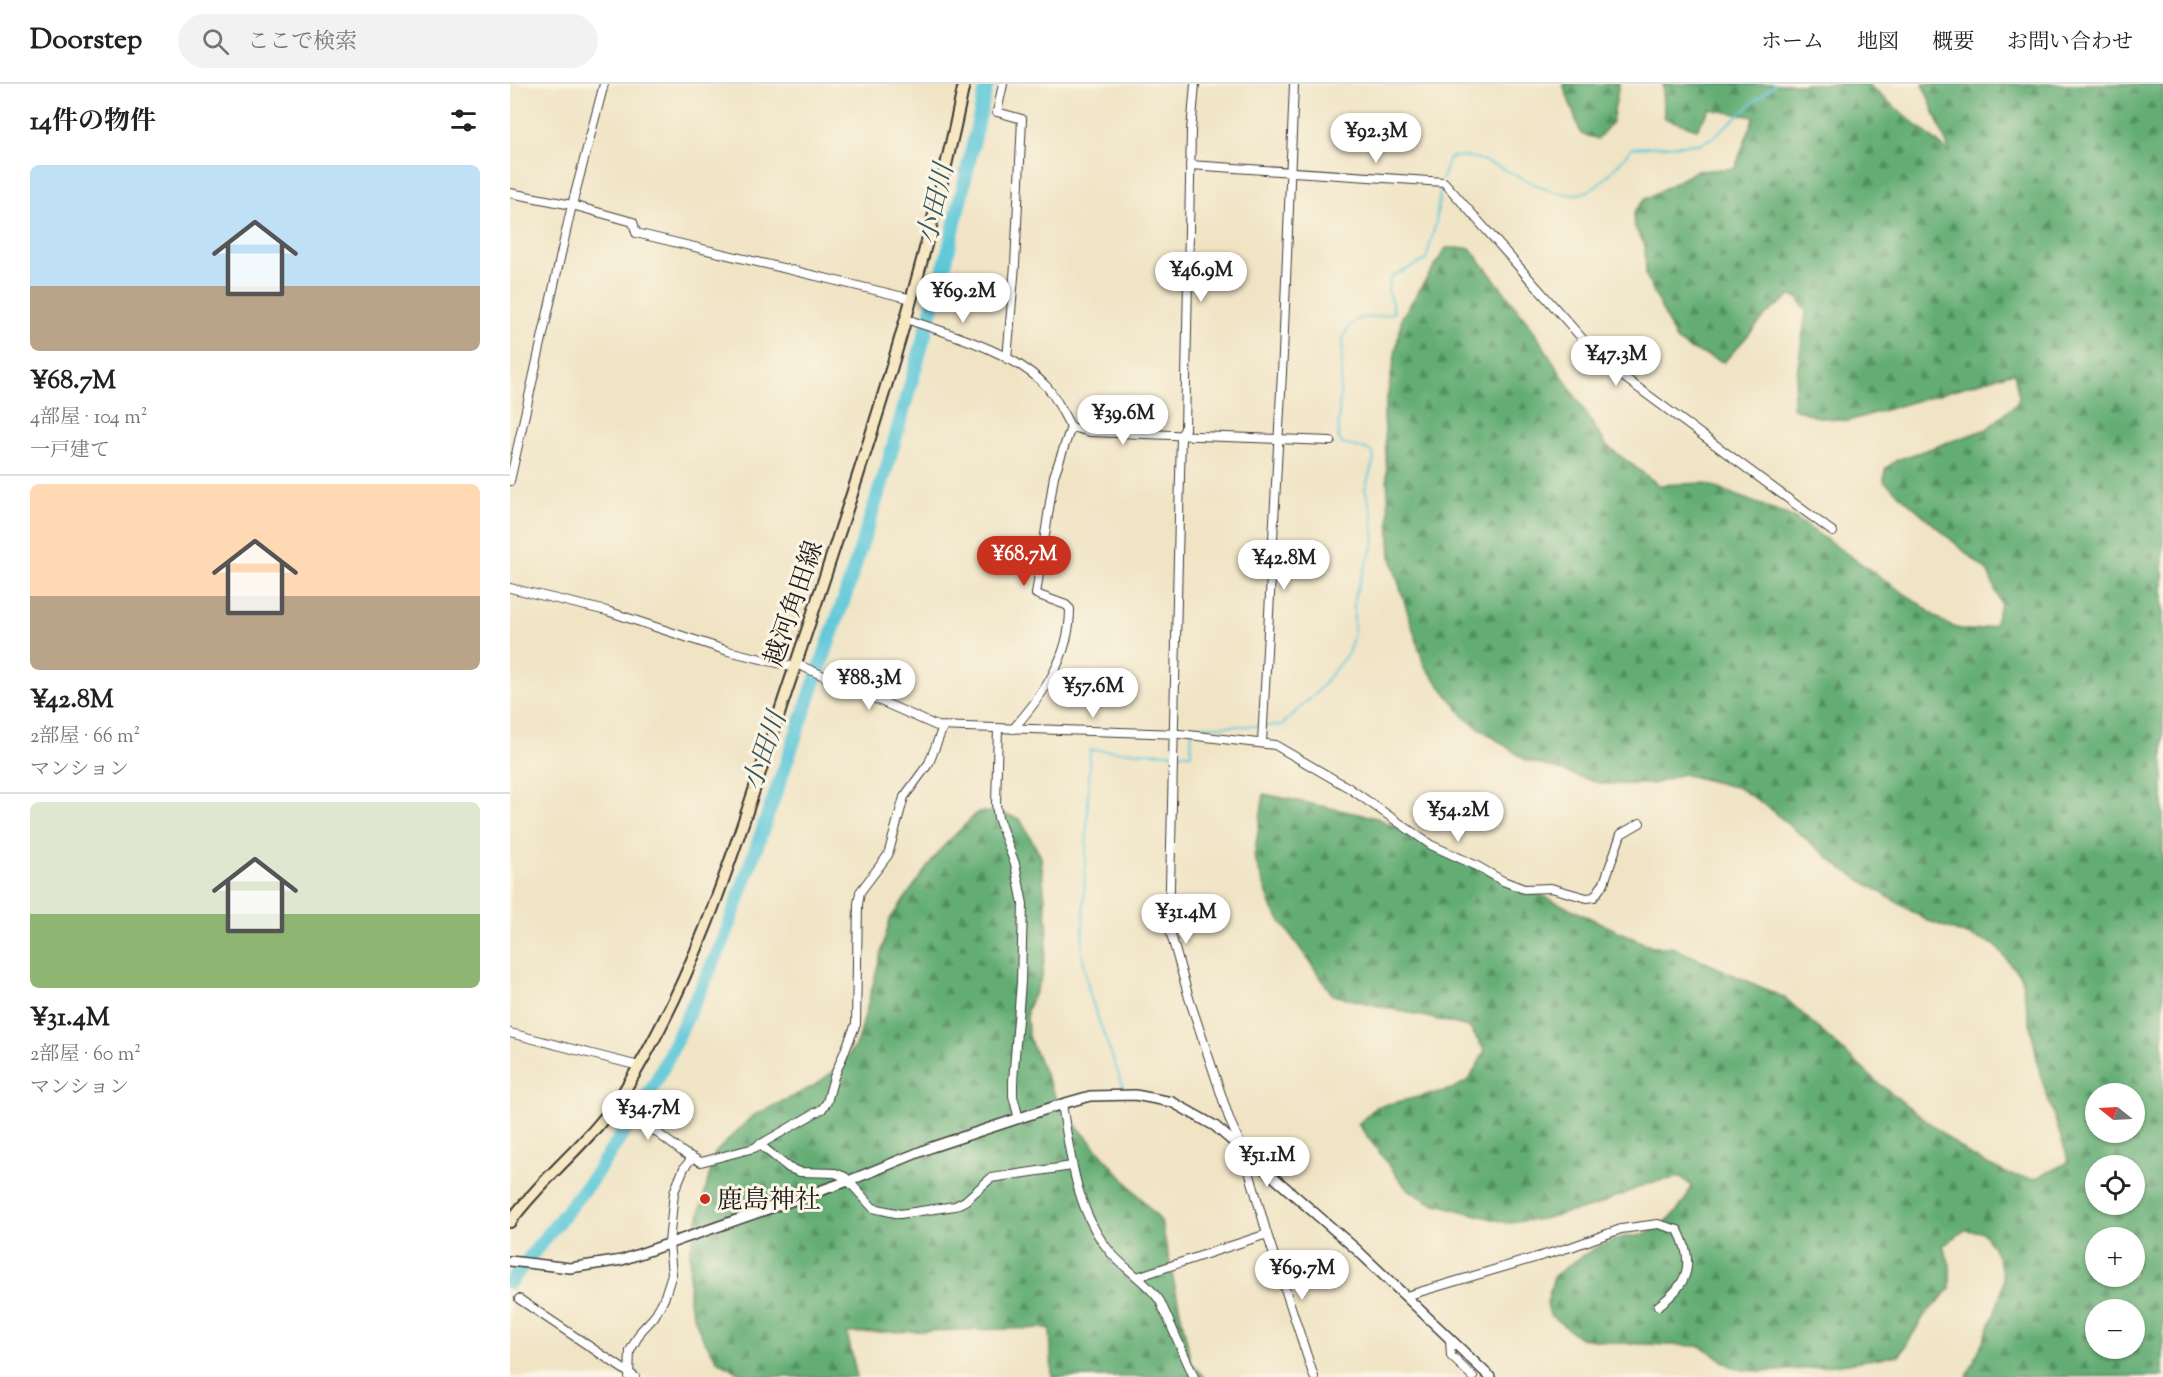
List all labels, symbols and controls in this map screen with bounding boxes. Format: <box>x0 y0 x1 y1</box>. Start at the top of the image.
search box <box>178 14 598 68</box>
text: Doorstep <box>30 21 142 61</box>
icon: search <box>199 25 232 58</box>
text: ここで検索 <box>247 27 357 59</box>
text: ホーム <box>1761 28 1824 58</box>
text: 地図 <box>1857 28 1899 58</box>
text: 概要 <box>1932 28 1974 58</box>
text: お問い合わせ <box>2007 28 2133 58</box>
text: 14件の物件 <box>30 104 156 141</box>
icon: filters <box>447 104 480 137</box>
pin: ¥92.3M <box>1327 113 1425 164</box>
text: ¥92.3M <box>1344 118 1408 147</box>
water label: 小田川 <box>909 158 966 248</box>
icon: home <box>201 204 309 312</box>
pin: ¥46.9M <box>1152 252 1250 303</box>
text: ¥46.9M <box>1169 257 1233 286</box>
pin: ¥69.2M <box>914 273 1012 324</box>
text: ¥69.2M <box>930 278 996 307</box>
pin: ¥47.3M <box>1567 336 1665 387</box>
text: ¥47.3M <box>1585 341 1647 370</box>
text: ¥68.7M <box>30 363 116 400</box>
pin: ¥39.6M <box>1074 395 1172 446</box>
text: ¥39.6M <box>1091 400 1155 429</box>
text: 4部屋 · 104 m² <box>30 404 147 433</box>
text: 一戸建て <box>30 437 110 466</box>
icon: home <box>201 523 309 631</box>
street label: 越河角田線 <box>757 536 834 671</box>
pin: ¥68.7M <box>975 536 1073 587</box>
pin: ¥42.8M <box>1235 540 1333 591</box>
text: ¥68.7M <box>991 541 1057 570</box>
text: ¥42.8M <box>1252 545 1316 574</box>
pin: ¥88.3M <box>820 660 918 711</box>
text: ¥88.3M <box>836 665 902 694</box>
pin: ¥57.6M <box>1044 668 1142 719</box>
text: ¥57.6M <box>1062 673 1124 702</box>
text: ¥42.8M <box>30 682 114 719</box>
water label: 小田川 <box>735 704 799 796</box>
text: 2部屋 · 66 m² <box>30 723 140 752</box>
text: マンション <box>30 756 129 785</box>
pin: ¥54.2M <box>1409 792 1507 843</box>
text: ¥54.2M <box>1427 797 1489 826</box>
icon: home <box>201 841 309 949</box>
pin: ¥31.4M <box>1137 894 1235 945</box>
text: ¥31.4M <box>1155 899 1217 928</box>
text: ¥31.4M <box>30 1000 110 1037</box>
text: 2部屋 · 60 m² <box>30 1041 141 1070</box>
text: マンション <box>30 1074 129 1103</box>
north arrow <box>2085 1083 2145 1143</box>
map controls <box>2085 1083 2145 1359</box>
pin: ¥34.7M <box>599 1090 697 1141</box>
text: ¥34.7M <box>616 1095 680 1124</box>
pin: ¥51.1M <box>1218 1137 1316 1188</box>
text: ¥51.1M <box>1239 1142 1295 1171</box>
button: locate <box>2085 1155 2145 1215</box>
place label: 鹿島神社 <box>717 1183 821 1220</box>
marker: 鹿島神社 <box>698 1192 712 1206</box>
button: + <box>2085 1227 2145 1287</box>
pin: ¥69.7M <box>1253 1250 1351 1301</box>
text: ¥69.7M <box>1269 1255 1335 1284</box>
button: − <box>2085 1299 2145 1359</box>

